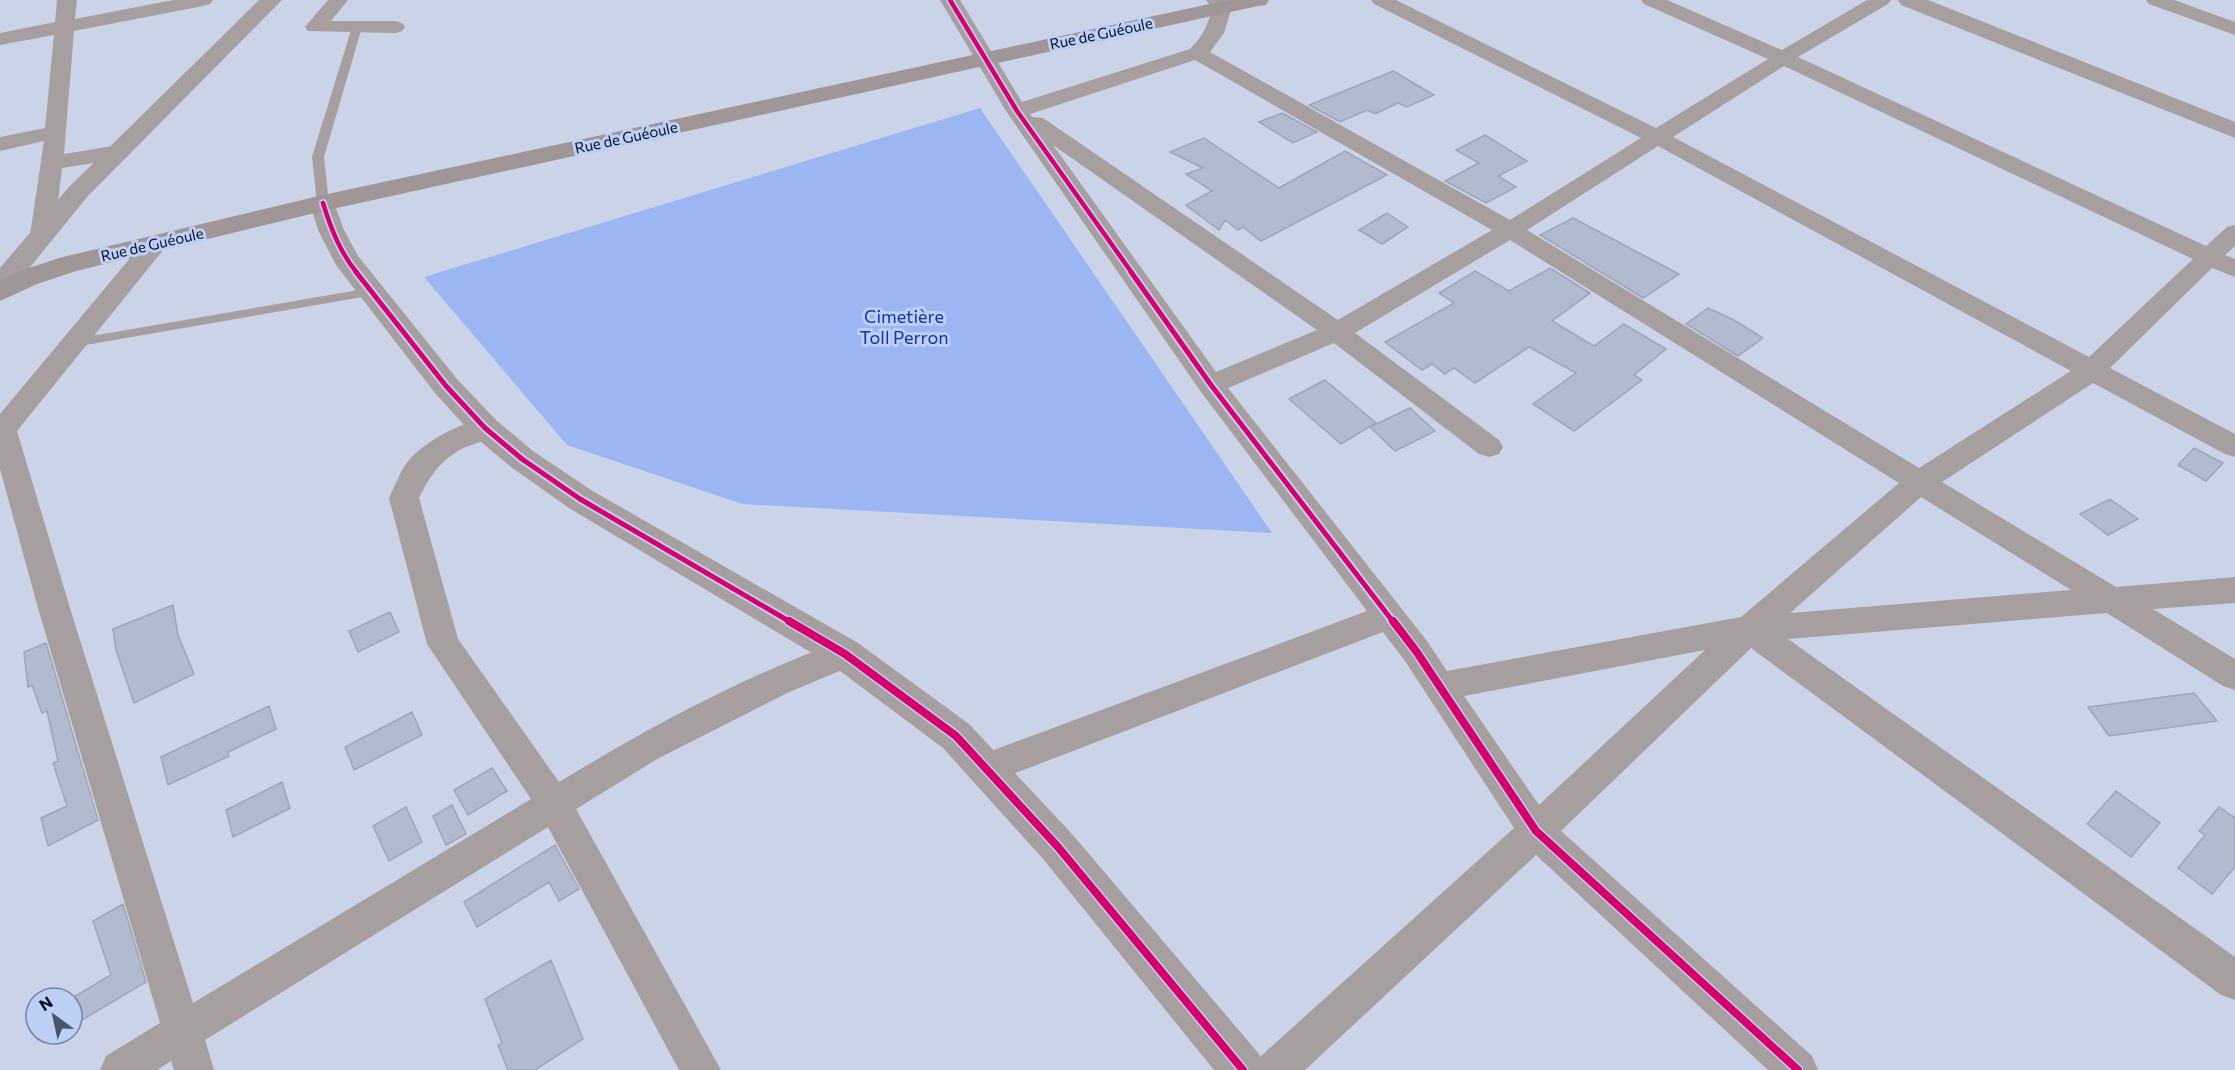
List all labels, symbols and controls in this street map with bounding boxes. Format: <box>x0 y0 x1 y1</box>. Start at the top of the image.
street label: Rue de Guéoule <box>1048 13 1154 53</box>
street label: Rue de Guéoule <box>573 117 679 157</box>
street label: Rue de Guéoule <box>99 223 205 265</box>
park label: Cimetière Toll Perron <box>859 305 949 348</box>
north arrow <box>24 986 84 1046</box>
text: N <box>35 992 56 1014</box>

